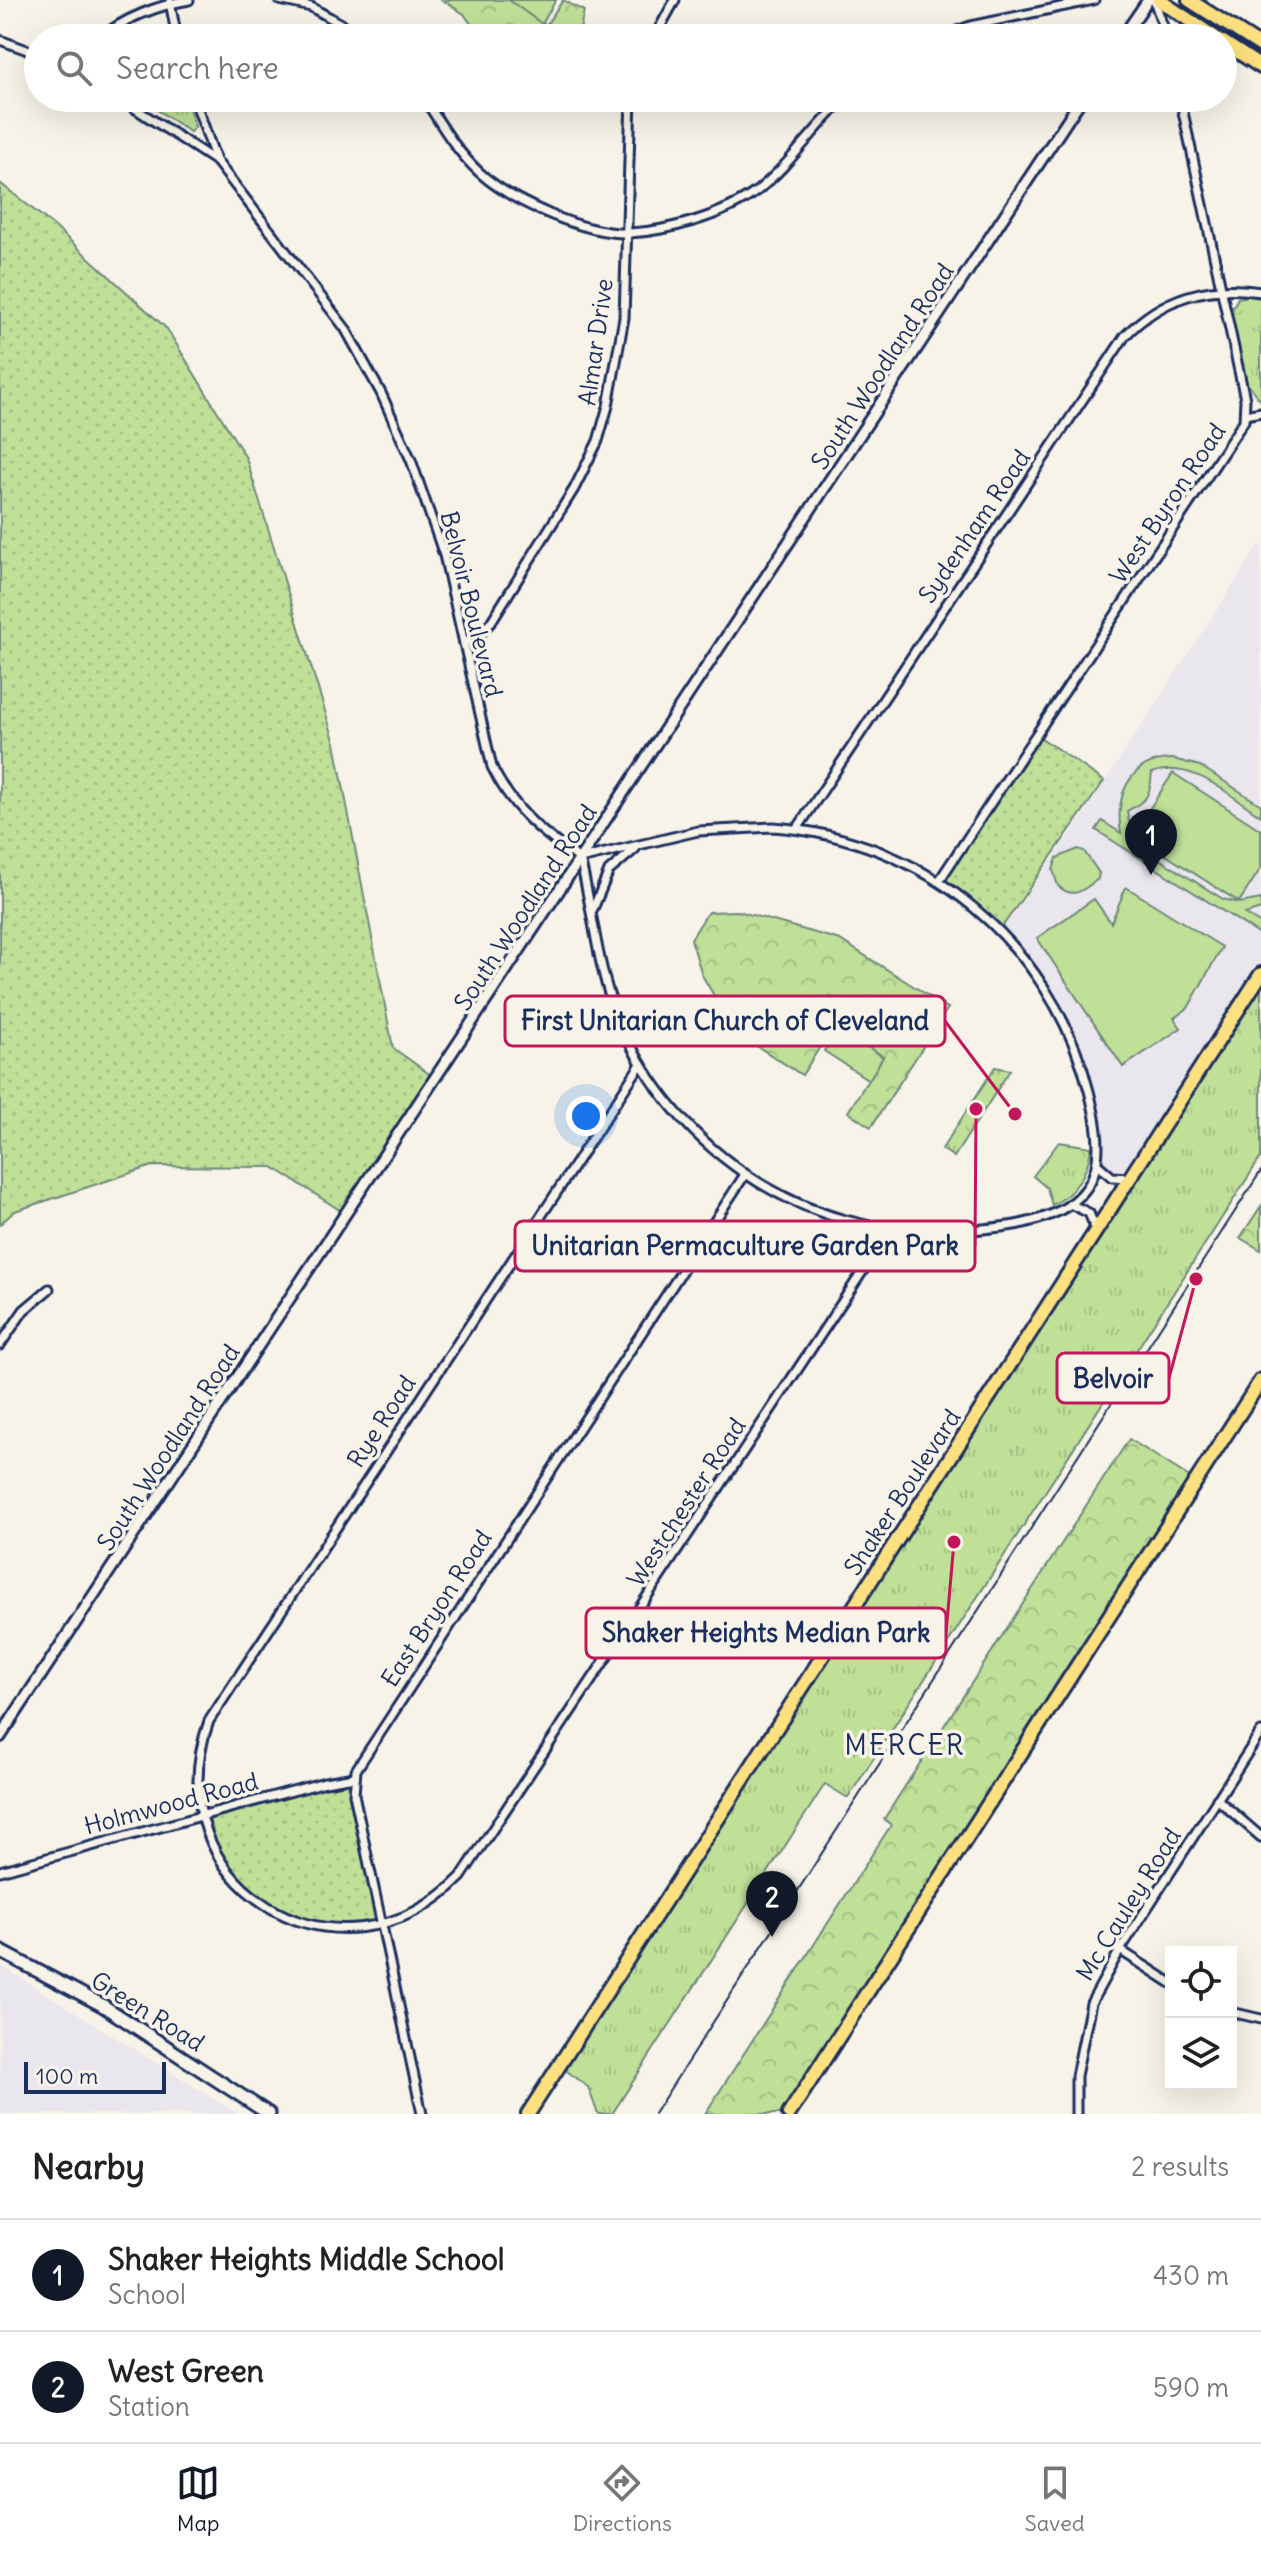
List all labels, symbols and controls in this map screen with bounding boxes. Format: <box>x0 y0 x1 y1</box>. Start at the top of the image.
search box <box>24 24 1237 112</box>
icon: search <box>52 46 96 90</box>
text: Search here <box>116 49 279 87</box>
street label: South Woodland Road <box>804 257 960 475</box>
street label: Almar Drive <box>571 277 619 407</box>
street label: West Byron Road <box>1102 417 1232 589</box>
street label: Sydenham Road <box>912 444 1036 608</box>
street label: Belvoir Boulevard <box>434 508 510 700</box>
street label: South Woodland Road <box>447 798 603 1016</box>
pin: 1 <box>1125 809 1177 875</box>
callout: First Unitarian Church of Cleveland <box>505 996 945 1046</box>
text: First Unitarian Church of Cleveland <box>521 1004 929 1037</box>
your location <box>566 1096 606 1136</box>
callout: Unitarian Permaculture Garden Park <box>515 1221 975 1271</box>
text: Unitarian Permaculture Garden Park <box>531 1229 959 1262</box>
street label: South Woodland Road <box>90 1338 246 1556</box>
callout: Belvoir <box>1057 1353 1169 1403</box>
text: Belvoir <box>1073 1362 1154 1395</box>
street label: Rye Road <box>340 1369 422 1473</box>
street label: Shaker Boulevard <box>837 1403 967 1581</box>
street label: Westchester Road <box>620 1412 752 1592</box>
street label: East Bryon Road <box>374 1524 498 1692</box>
callout: Shaker Heights Median Park <box>586 1608 946 1658</box>
text: Shaker Heights Median Park <box>602 1616 930 1649</box>
district label: MERCER <box>844 1727 966 1763</box>
street label: Holmwood Road <box>81 1765 261 1841</box>
street label: Mc Cauley Road <box>1069 1822 1187 1986</box>
pin: 2 <box>746 1871 798 1937</box>
map controls <box>1165 1946 1237 2090</box>
button: locate <box>1165 1946 1237 2018</box>
street label: Green Road <box>86 1964 210 2058</box>
button: layers <box>1165 2018 1237 2090</box>
scale bar <box>24 2058 166 2094</box>
text: 100 m <box>36 2062 98 2090</box>
text: Nearby <box>32 2145 145 2188</box>
text: 2 results <box>1131 2150 1229 2183</box>
text: Shaker Heights Middle School <box>108 2240 505 2278</box>
text: 1 <box>53 2259 63 2292</box>
text: 430 m <box>1153 2259 1229 2292</box>
text: School <box>108 2278 186 2311</box>
text: West Green <box>108 2352 264 2390</box>
text: 2 <box>51 2371 65 2404</box>
text: 590 m <box>1153 2371 1229 2404</box>
text: Station <box>108 2390 190 2423</box>
tab: Map <box>176 2461 220 2537</box>
tab: Directions <box>573 2461 672 2537</box>
tab: Saved <box>1024 2461 1085 2537</box>

